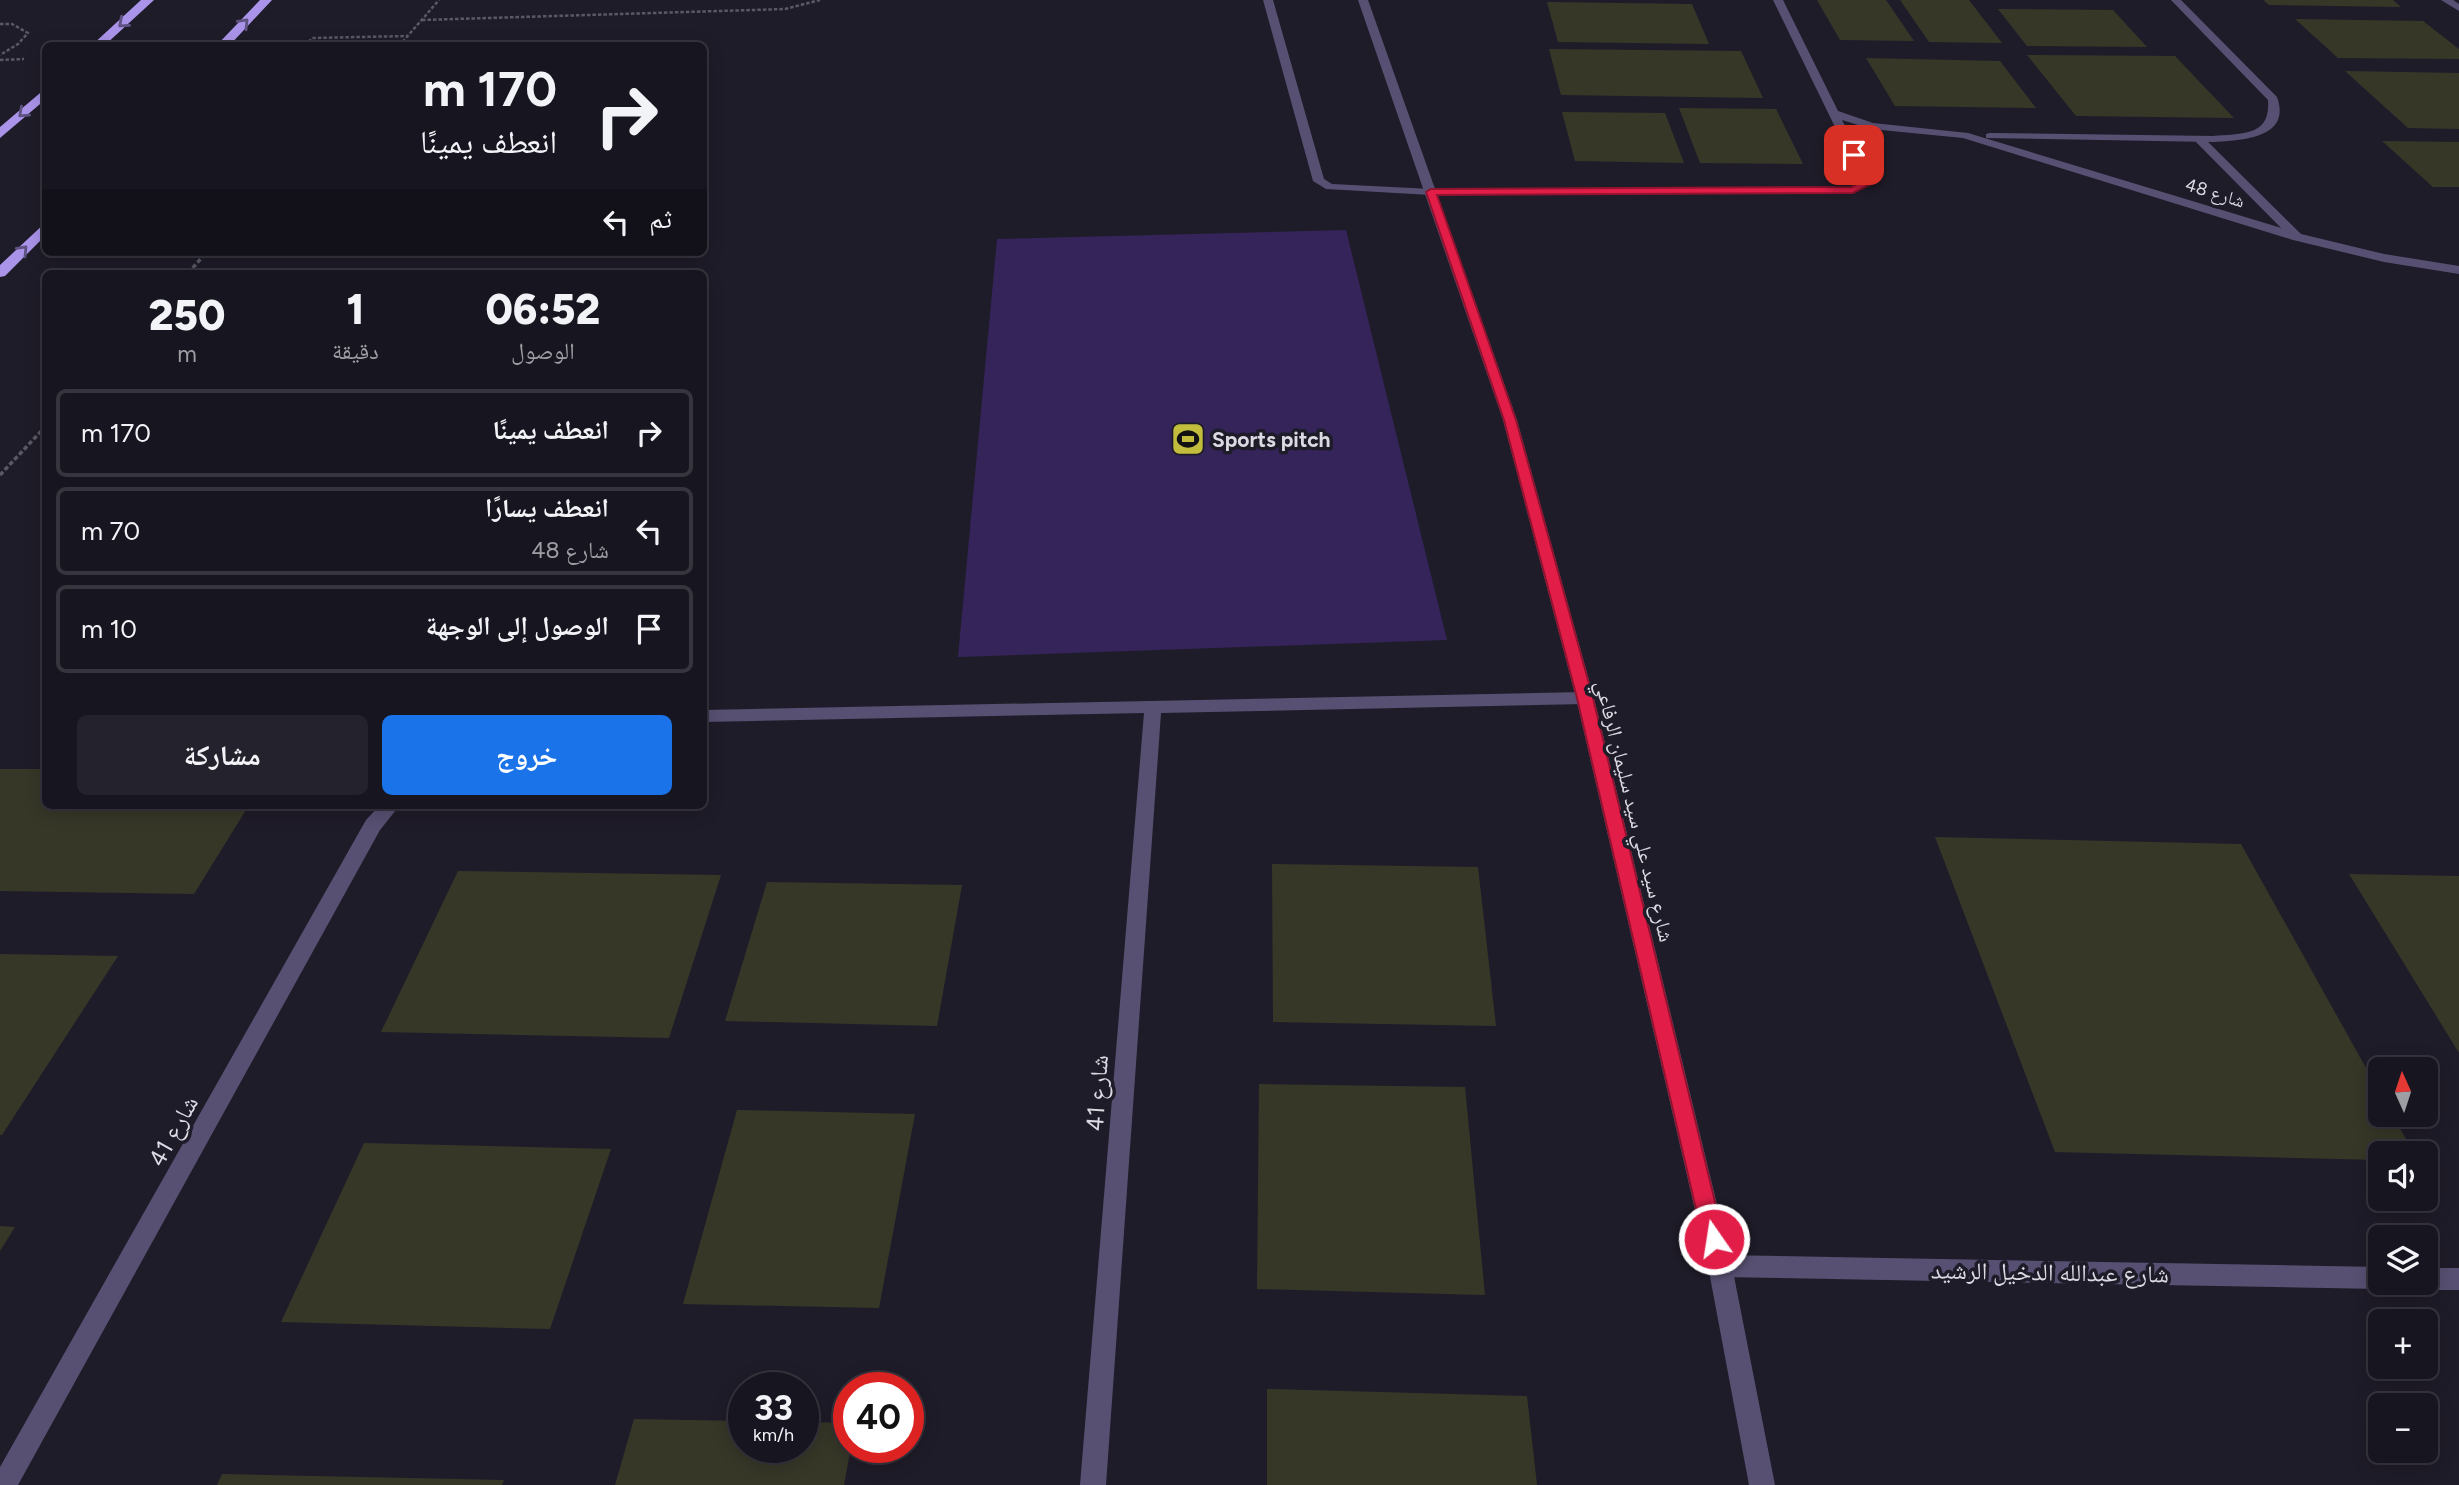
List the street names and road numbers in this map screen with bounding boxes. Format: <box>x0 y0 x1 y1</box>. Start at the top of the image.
street label: شارع 48 <box>2183 174 2247 212</box>
street label: شارع سيد علي سيد سليمان الرفاعي <box>1586 678 1680 945</box>
street label: شارع 41 <box>1080 1054 1115 1132</box>
street label: شارع 41 <box>142 1091 205 1172</box>
street label: شارع عبدالله الدخيل الرشيد <box>1931 1255 2169 1290</box>

